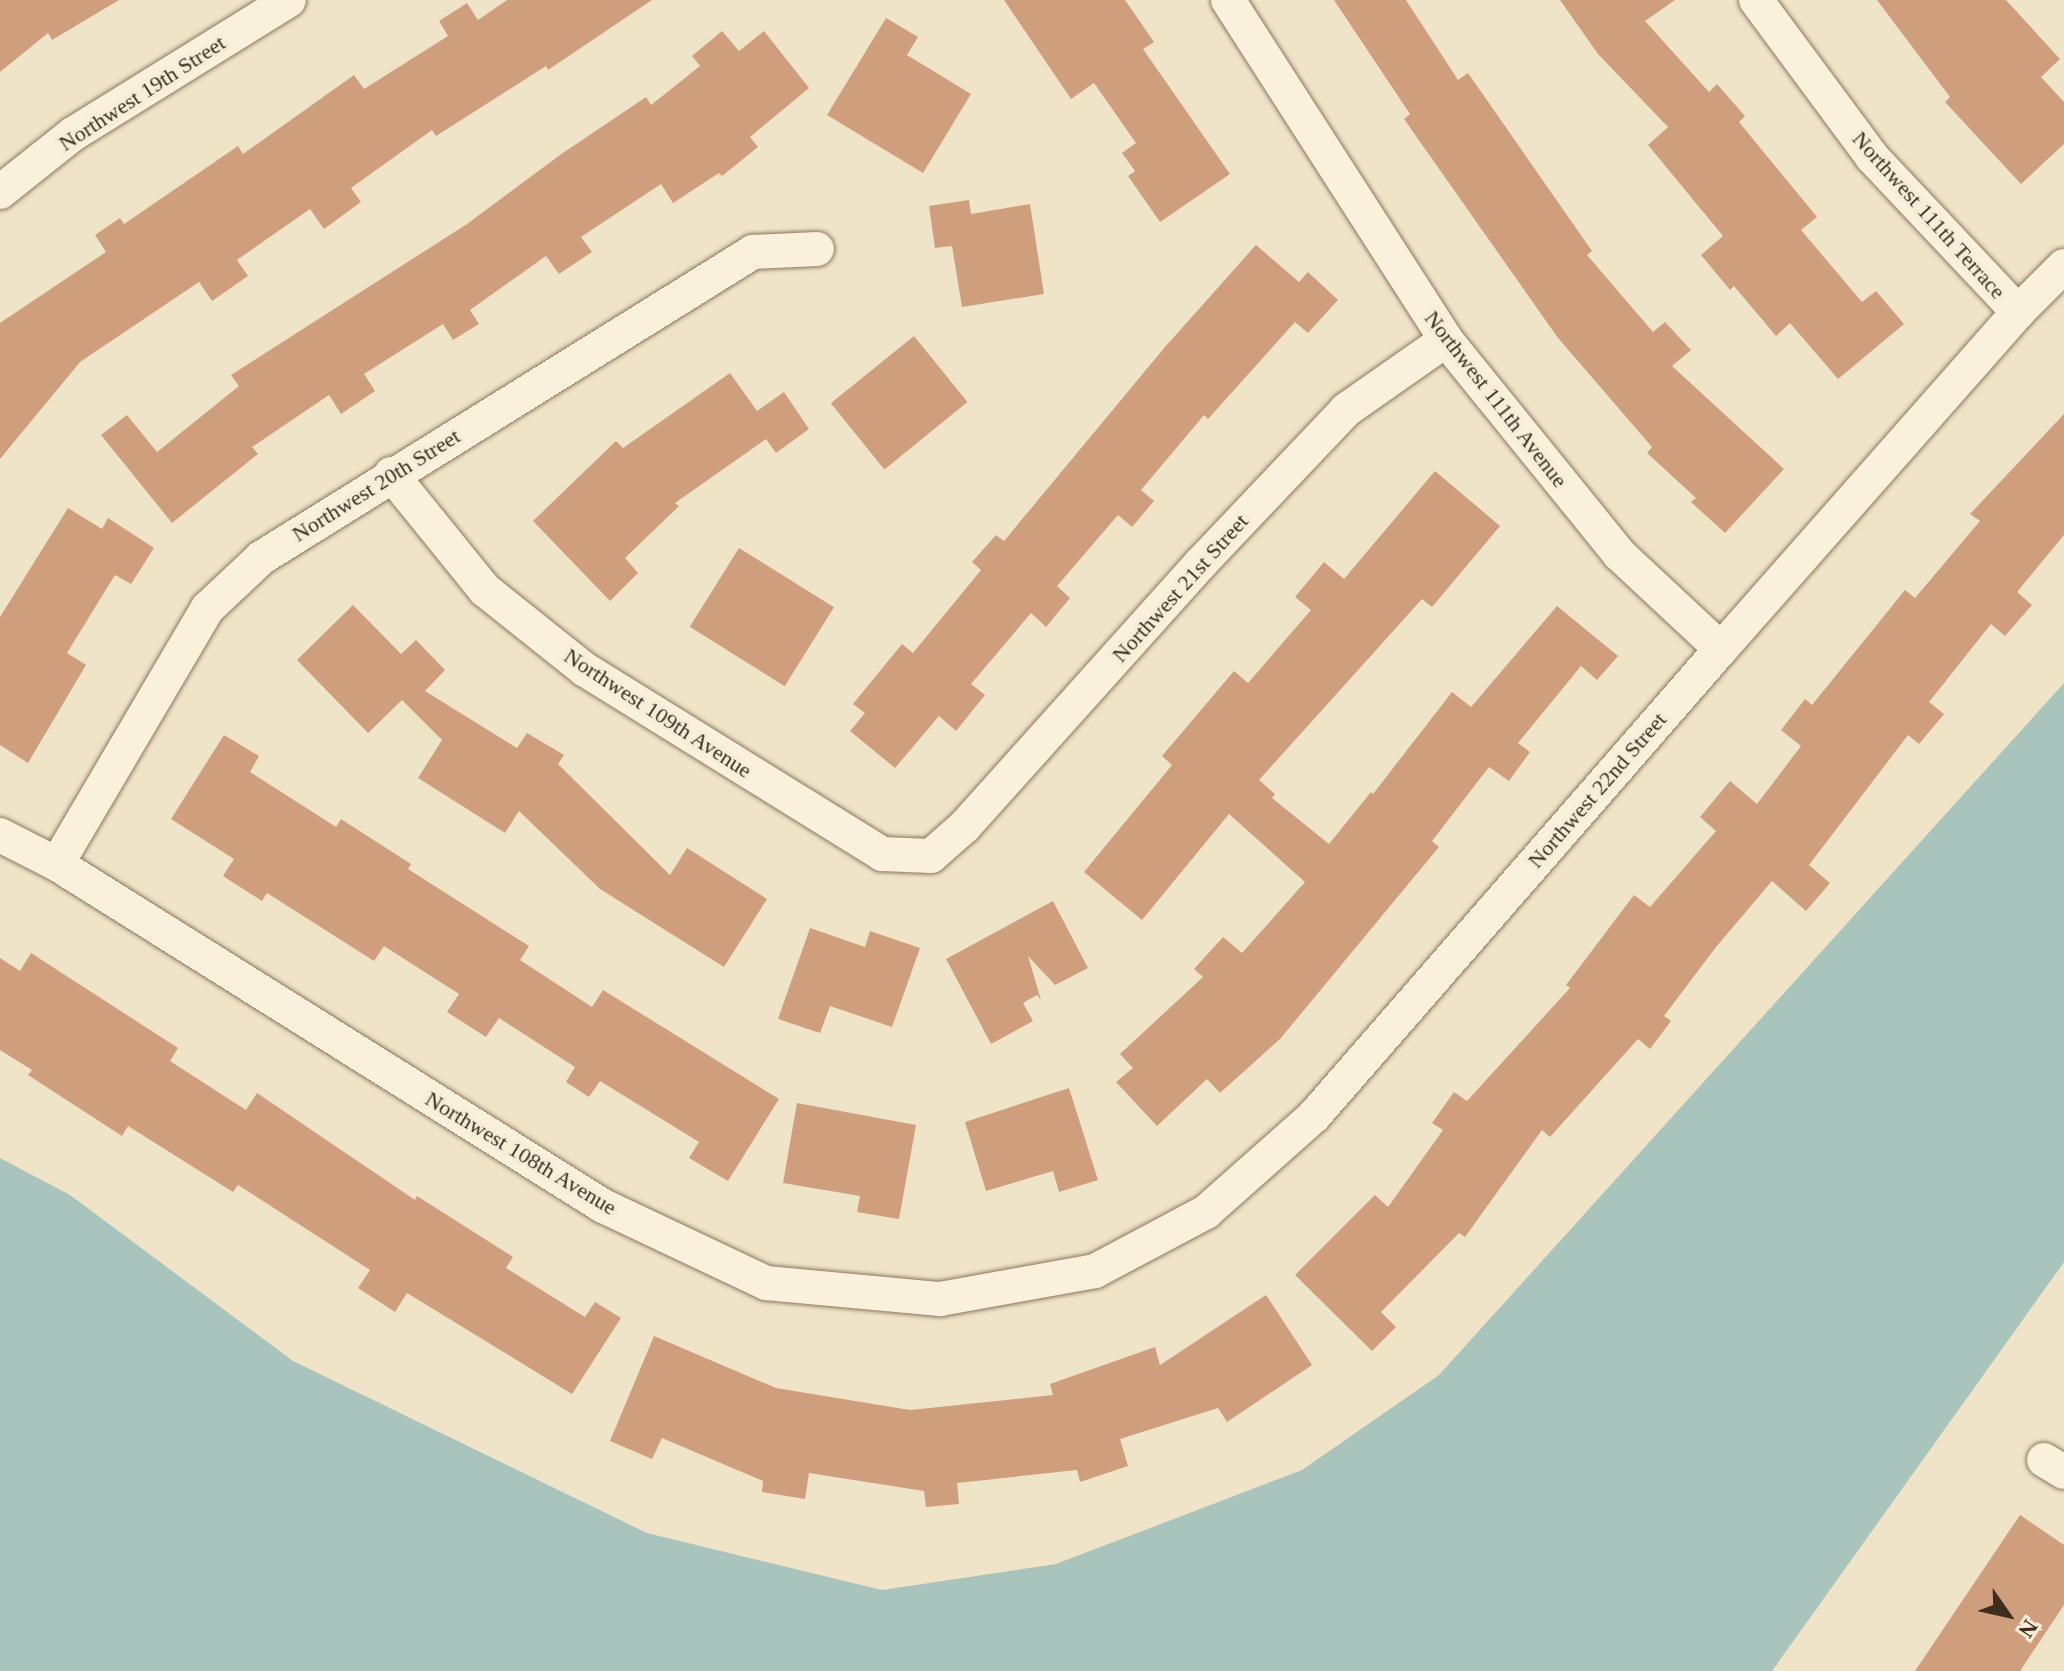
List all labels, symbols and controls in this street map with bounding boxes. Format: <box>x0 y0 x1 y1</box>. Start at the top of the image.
street label: Northwest 19th Street <box>54 29 230 157</box>
street label: Northwest 111th Terrace <box>1847 126 2011 304</box>
street label: Northwest 111th Avenue <box>1419 305 1573 493</box>
street label: Northwest 20th Street <box>287 423 465 547</box>
street label: Northwest 21st Street <box>1106 508 1254 668</box>
street label: Northwest 109th Avenue <box>559 642 757 784</box>
street label: Northwest 22nd Street <box>1522 707 1672 873</box>
street label: Northwest 108th Avenue <box>420 1085 622 1221</box>
north arrow <box>1968 1575 2048 1655</box>
text: N <box>2014 1615 2043 1642</box>

